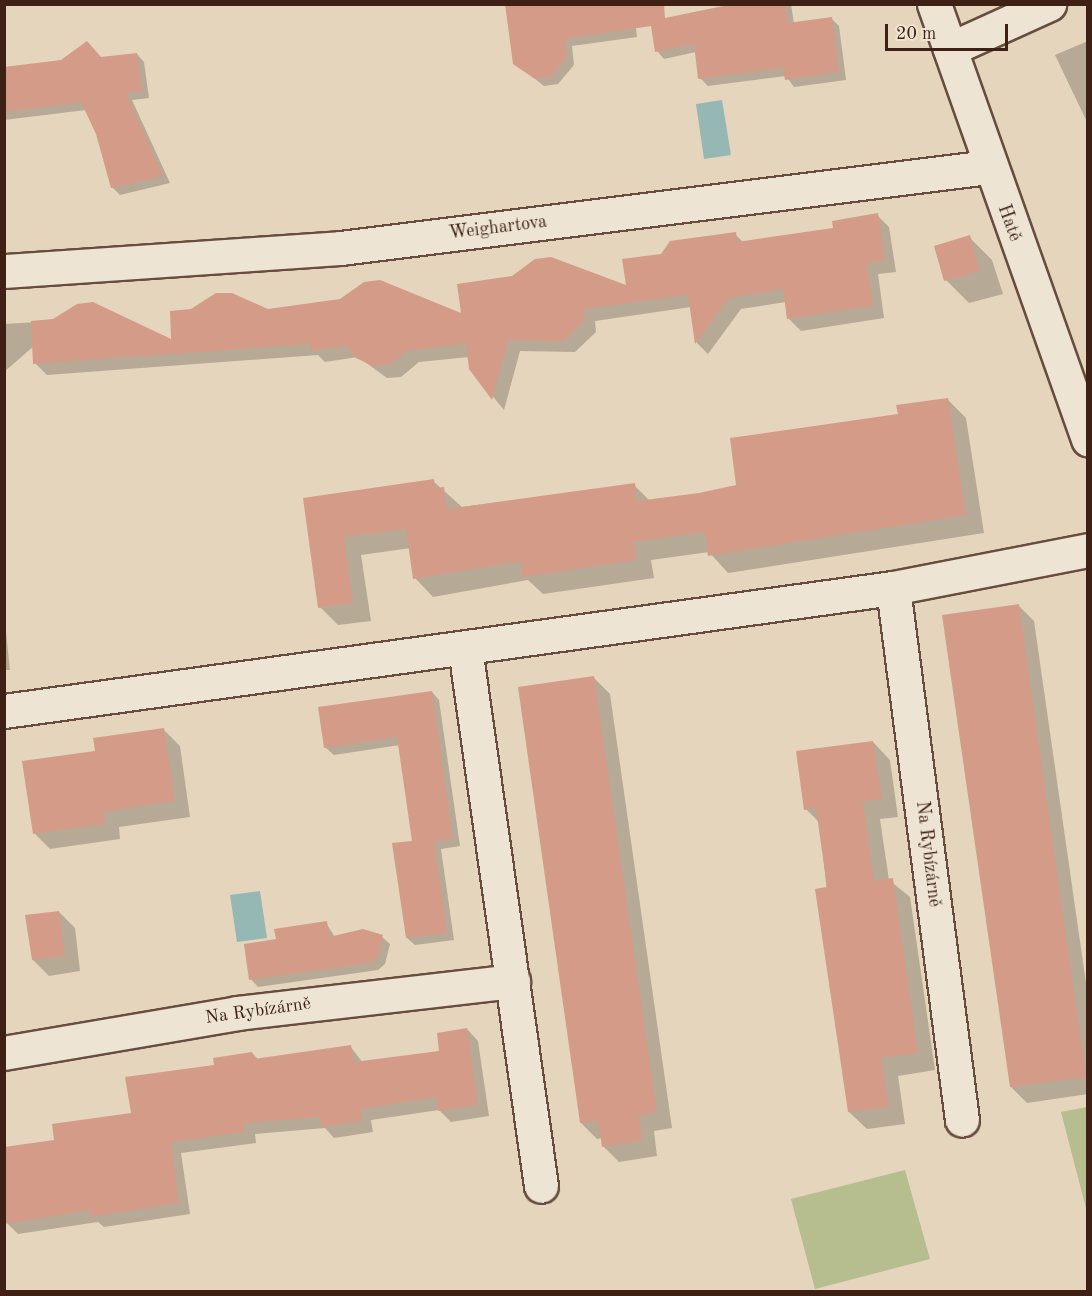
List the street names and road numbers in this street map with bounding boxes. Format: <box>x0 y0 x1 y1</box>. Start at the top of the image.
street label: Hatě <box>992 202 1026 244</box>
street label: Weighartova <box>448 211 548 245</box>
street label: Na Rybízárně <box>911 800 945 908</box>
street label: Na Rybízárně <box>204 993 312 1029</box>

